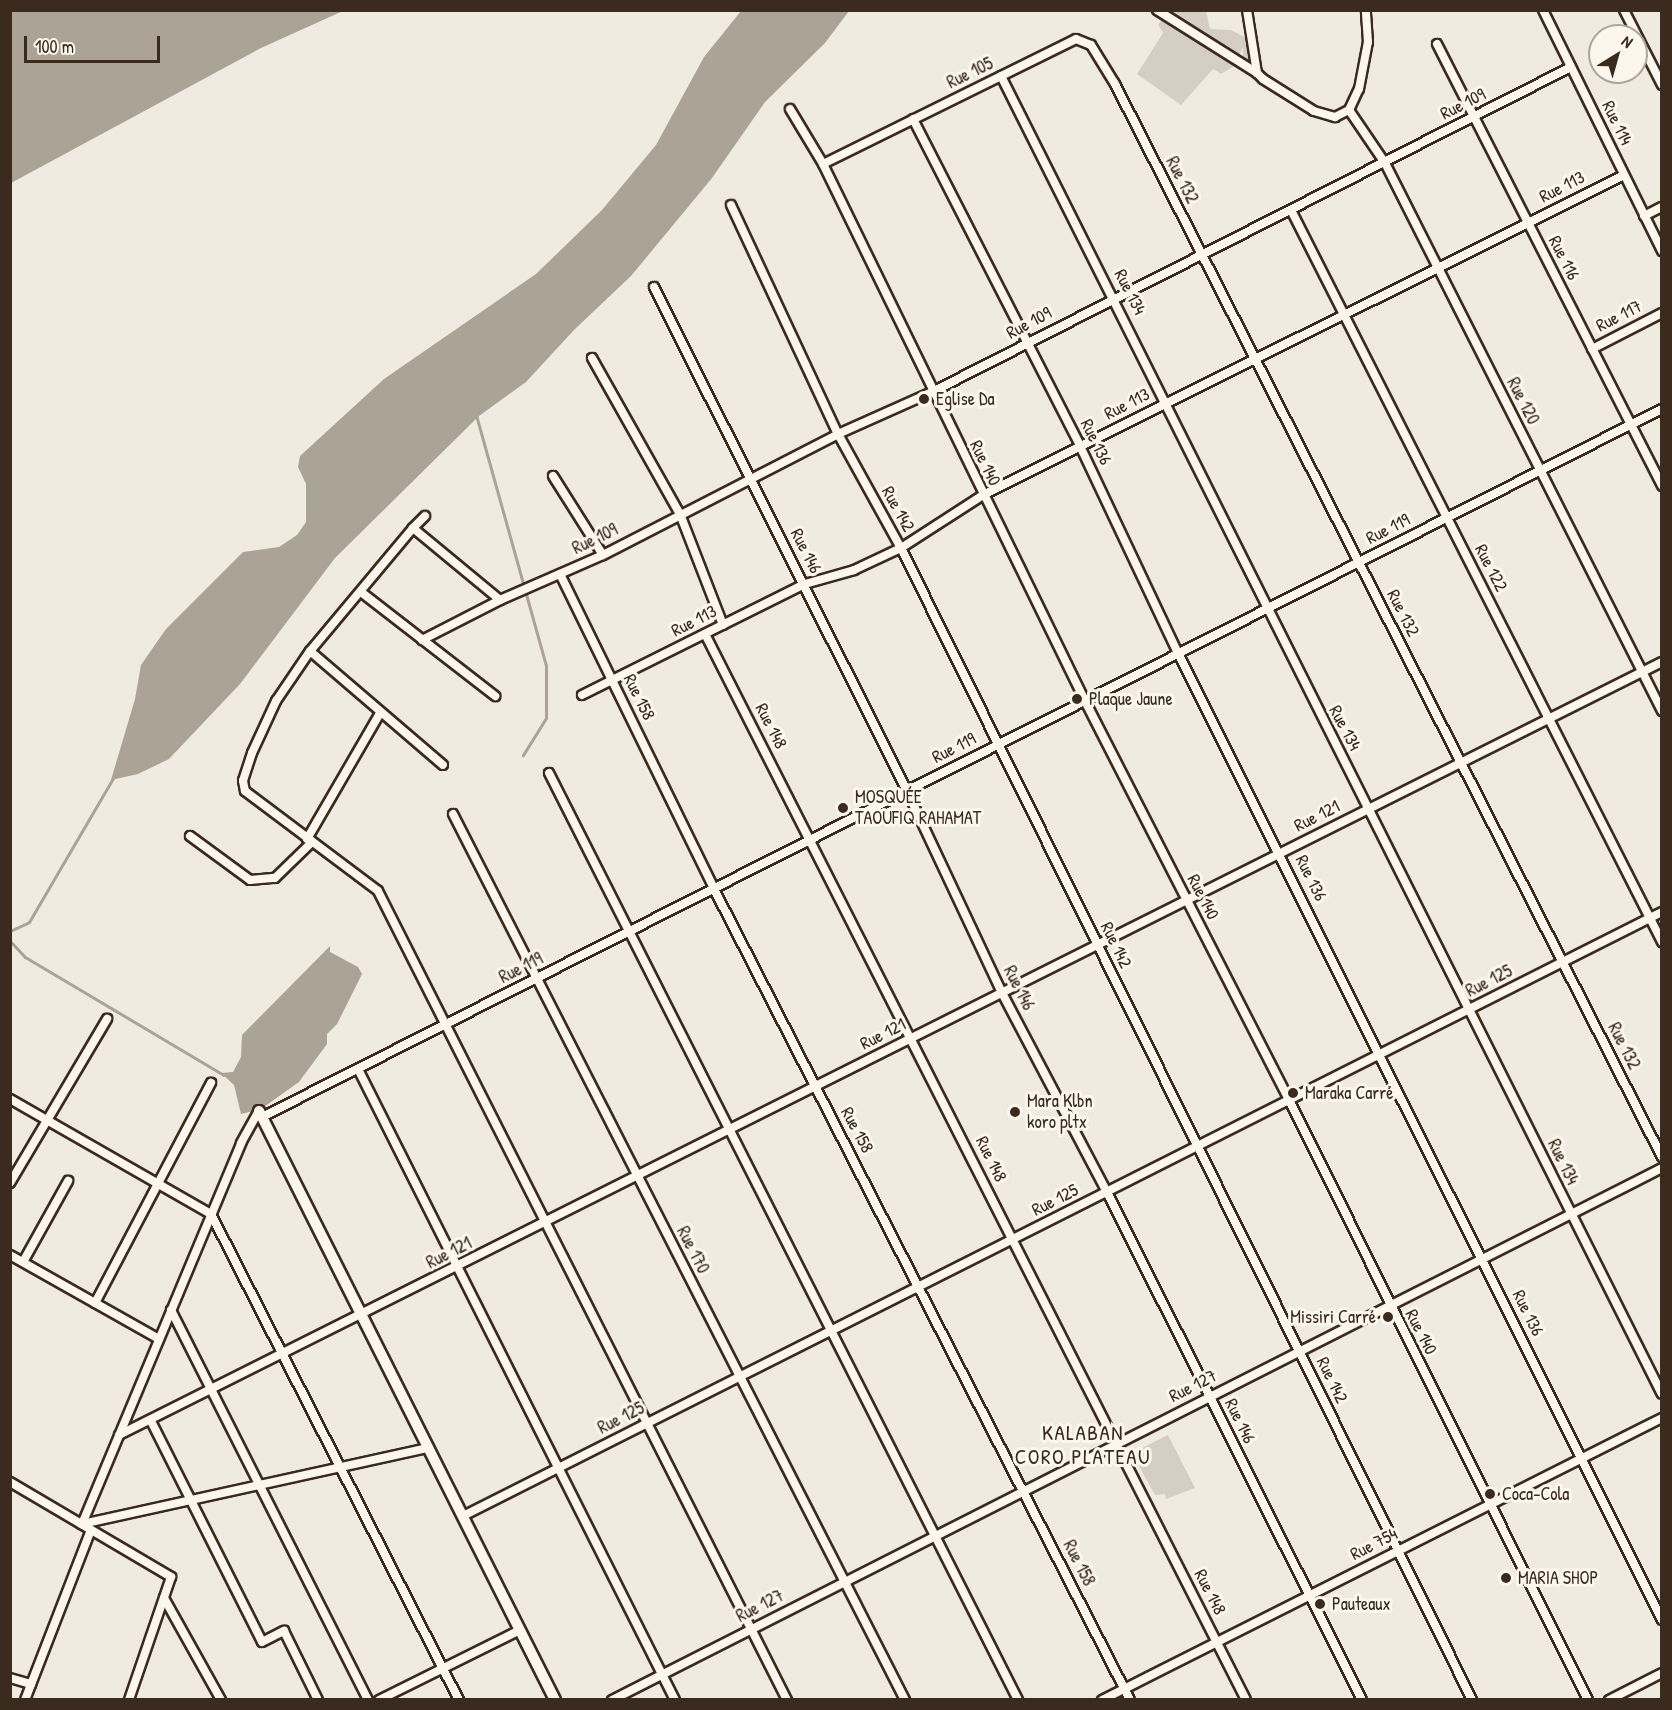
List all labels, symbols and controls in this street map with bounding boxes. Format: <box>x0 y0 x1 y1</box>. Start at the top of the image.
scale bar <box>27 24 164 62</box>
north arrow <box>1588 24 1648 84</box>
text: N <box>1618 30 1638 53</box>
text: 100 m <box>35 34 74 59</box>
street label: Rue 105 <box>943 53 997 93</box>
street label: Rue 109 <box>1437 84 1489 124</box>
street label: Rue 114 <box>1597 97 1637 149</box>
street label: Rue 132 <box>1161 153 1203 207</box>
street label: Rue 113 <box>1536 167 1588 207</box>
street label: Rue 116 <box>1544 232 1584 284</box>
street label: Rue 134 <box>1109 266 1151 318</box>
street label: Rue 117 <box>1592 295 1646 337</box>
street label: Rue 109 <box>1003 302 1055 344</box>
street label: Rue 120 <box>1502 374 1544 428</box>
street label: Rue 113 <box>1101 384 1153 424</box>
place label: Eglise Da <box>936 388 995 410</box>
marker: Eglise Da <box>917 392 931 406</box>
street label: Rue 136 <box>1076 415 1116 469</box>
street label: Rue 140 <box>965 437 1005 489</box>
street label: Rue 142 <box>877 483 919 535</box>
street label: Rue 119 <box>1362 509 1414 549</box>
street label: Rue 109 <box>569 519 621 559</box>
street label: Rue 146 <box>786 525 826 577</box>
street label: Rue 122 <box>1470 541 1512 595</box>
street label: Rue 132 <box>1382 586 1424 640</box>
street label: Rue 113 <box>668 601 720 641</box>
street label: Rue 158 <box>619 670 659 724</box>
place label: Plaque Jaune <box>1089 688 1173 710</box>
marker: Plaque Jaune <box>1070 692 1084 706</box>
street label: Rue 148 <box>751 700 791 752</box>
street label: Rue 134 <box>1324 702 1366 754</box>
street label: Rue 119 <box>928 728 980 768</box>
place label: MOSQUÉE TAOUFIQ RAHAMAT <box>855 787 981 830</box>
street label: Rue 121 <box>1291 795 1343 837</box>
marker: MOSQUÉE TAOUFIQ RAHAMAT <box>836 801 850 815</box>
street label: Rue 136 <box>1291 851 1331 905</box>
street label: Rue 140 <box>1182 871 1224 923</box>
street label: Rue 142 <box>1096 919 1136 971</box>
street label: Rue 119 <box>495 948 547 988</box>
street label: Rue 125 <box>1462 960 1516 1002</box>
street label: Rue 146 <box>999 962 1039 1014</box>
street label: Rue 121 <box>857 1013 909 1055</box>
street label: Rue 132 <box>1603 1019 1645 1073</box>
place label: Maraka Carré <box>1305 1082 1393 1104</box>
marker: Maraka Carré <box>1286 1086 1300 1100</box>
place label: Mara Klbn koro pltx <box>1027 1091 1093 1134</box>
street label: Rue 158 <box>836 1103 878 1157</box>
marker: Mara Klbn koro pltx <box>1008 1105 1022 1119</box>
street label: Rue 148 <box>971 1133 1011 1185</box>
street label: Rue 134 <box>1543 1136 1583 1188</box>
street label: Rue 125 <box>1028 1179 1082 1221</box>
street label: Rue 170 <box>672 1223 714 1277</box>
street label: Rue 121 <box>423 1232 475 1274</box>
street label: Rue 136 <box>1508 1286 1548 1340</box>
place label: Missiri Carré <box>1290 1306 1376 1328</box>
street label: Rue 140 <box>1400 1306 1442 1358</box>
marker: Missiri Carré <box>1381 1310 1395 1324</box>
street label: Rue 142 <box>1312 1354 1352 1406</box>
street label: Rue 127 <box>1166 1365 1220 1407</box>
street label: Rue 146 <box>1220 1395 1260 1447</box>
street label: Rue 125 <box>594 1397 648 1439</box>
district label: KALABAN CORO PLATEAU <box>1015 1420 1151 1470</box>
place label: Coca-Cola <box>1502 1483 1569 1505</box>
marker: Coca-Cola <box>1483 1487 1497 1501</box>
street label: Rue 754 <box>1347 1523 1401 1565</box>
street label: Rue 158 <box>1058 1536 1100 1590</box>
street label: Rue 148 <box>1190 1566 1230 1618</box>
place label: MARIA SHOP <box>1518 1567 1598 1589</box>
marker: MARIA SHOP <box>1499 1571 1513 1585</box>
street label: Rue 127 <box>733 1585 787 1627</box>
place label: Pauteaux <box>1332 1593 1391 1615</box>
marker: Pauteaux <box>1313 1597 1327 1611</box>

